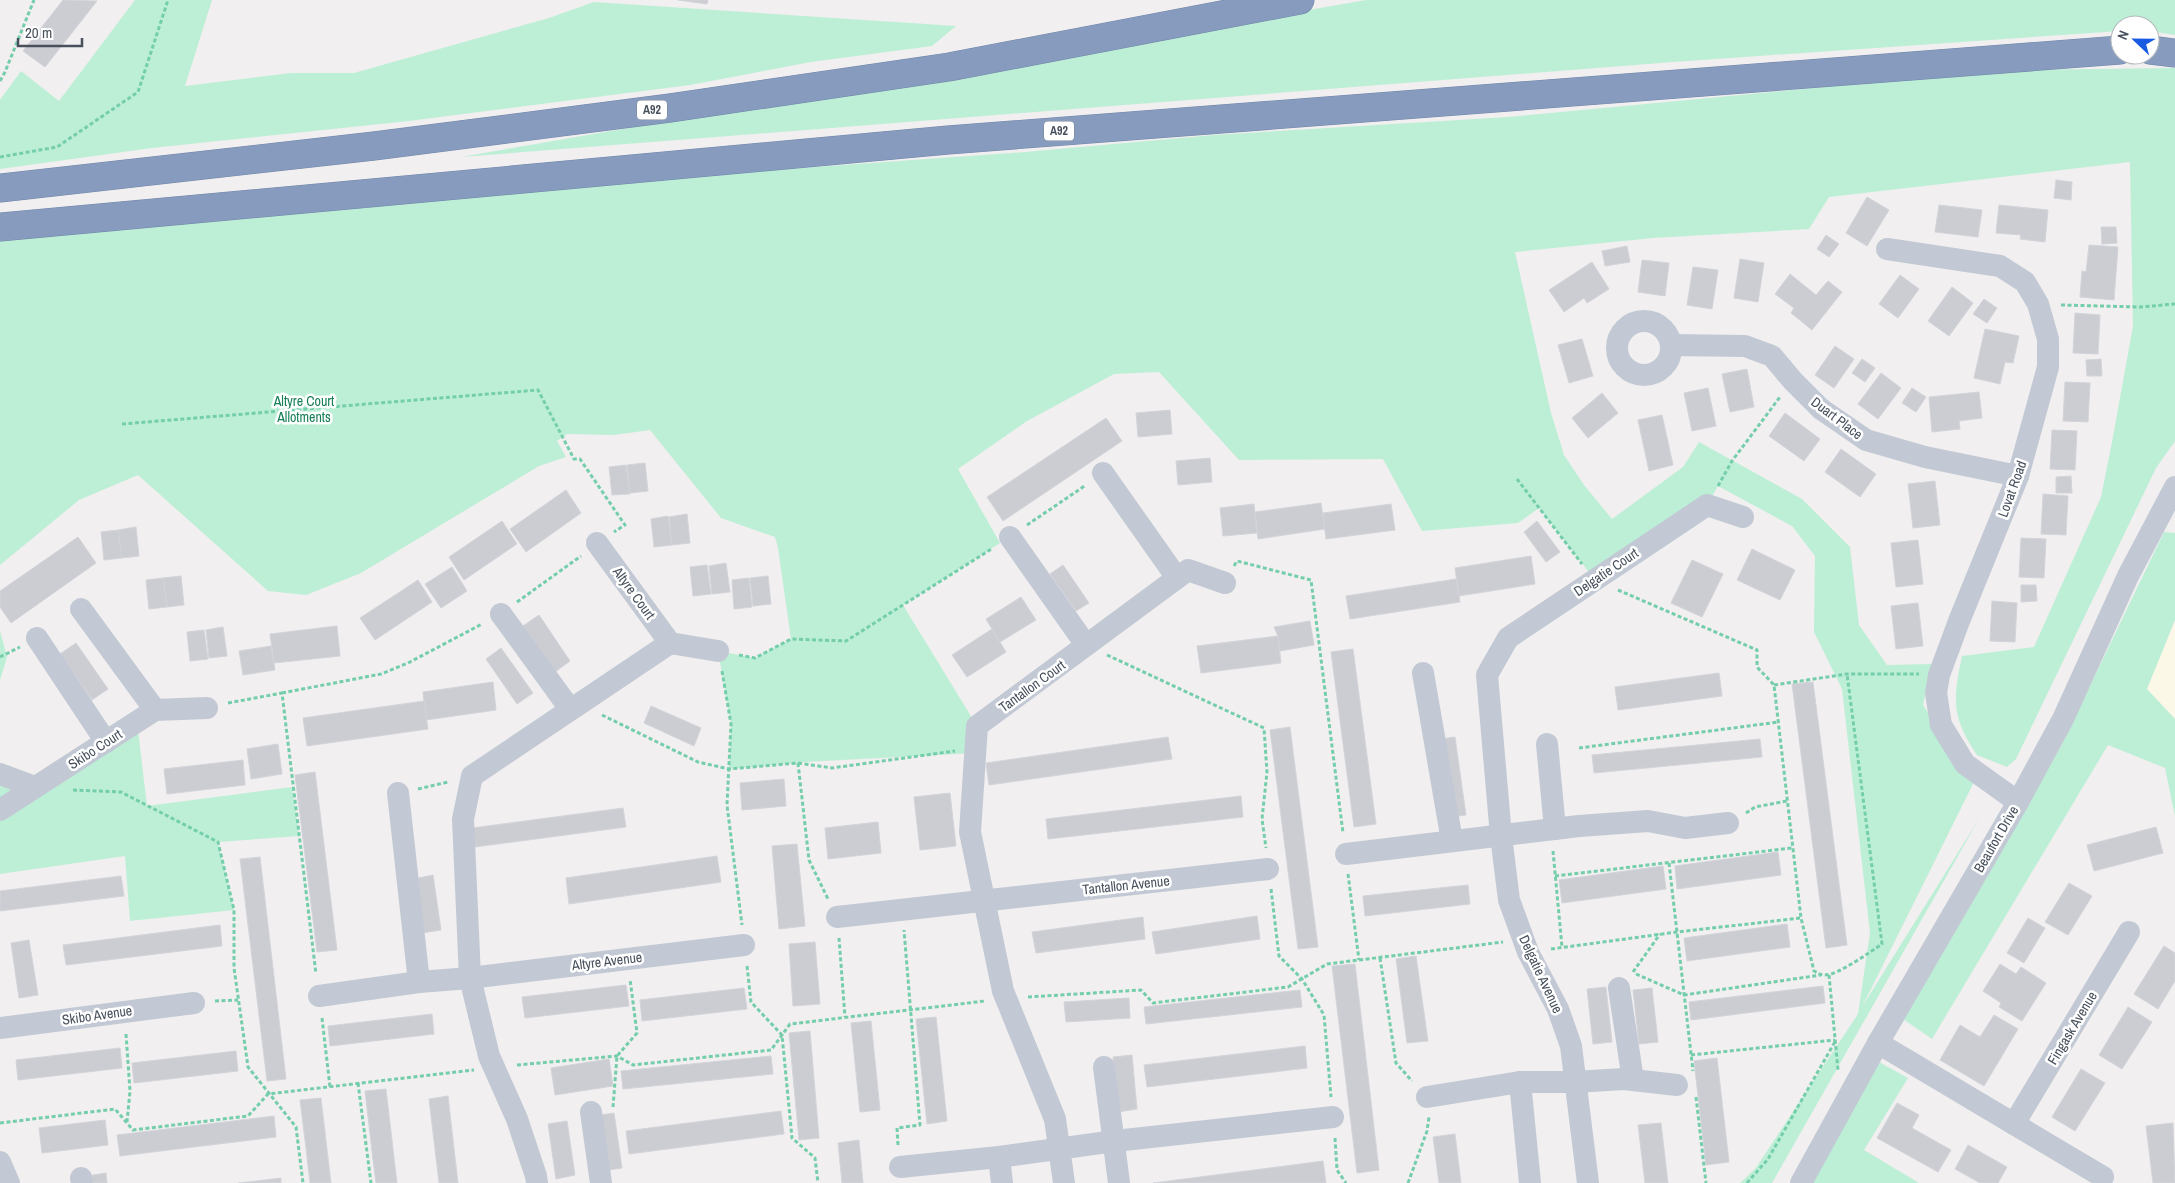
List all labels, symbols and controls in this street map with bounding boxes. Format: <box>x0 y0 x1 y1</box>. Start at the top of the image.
scale bar <box>18 15 81 47</box>
north arrow <box>2110 15 2160 65</box>
text: 20 m <box>25 22 52 43</box>
text: N <box>2113 28 2133 42</box>
road number: A92 <box>637 100 667 120</box>
road number: A92 <box>1044 122 1074 140</box>
park label: Altyre Court Allotments <box>273 392 334 426</box>
street label: Duart Place <box>1808 393 1866 443</box>
street label: Lovat Road <box>1994 458 2030 520</box>
street label: Delgatie Court <box>1570 544 1642 600</box>
street label: Altyre Court <box>608 562 659 623</box>
street label: Tantallon Court <box>995 656 1069 716</box>
street label: Skibo Court <box>65 725 125 773</box>
street label: Beaufort Drive <box>1970 802 2022 876</box>
street label: Tantallon Avenue <box>1082 871 1170 899</box>
street label: Delgatie Avenue <box>1515 932 1567 1016</box>
street label: Altyre Avenue <box>570 948 643 974</box>
street label: Fingask Avenue <box>2043 988 2101 1068</box>
street label: Skibo Avenue <box>61 1001 133 1029</box>

